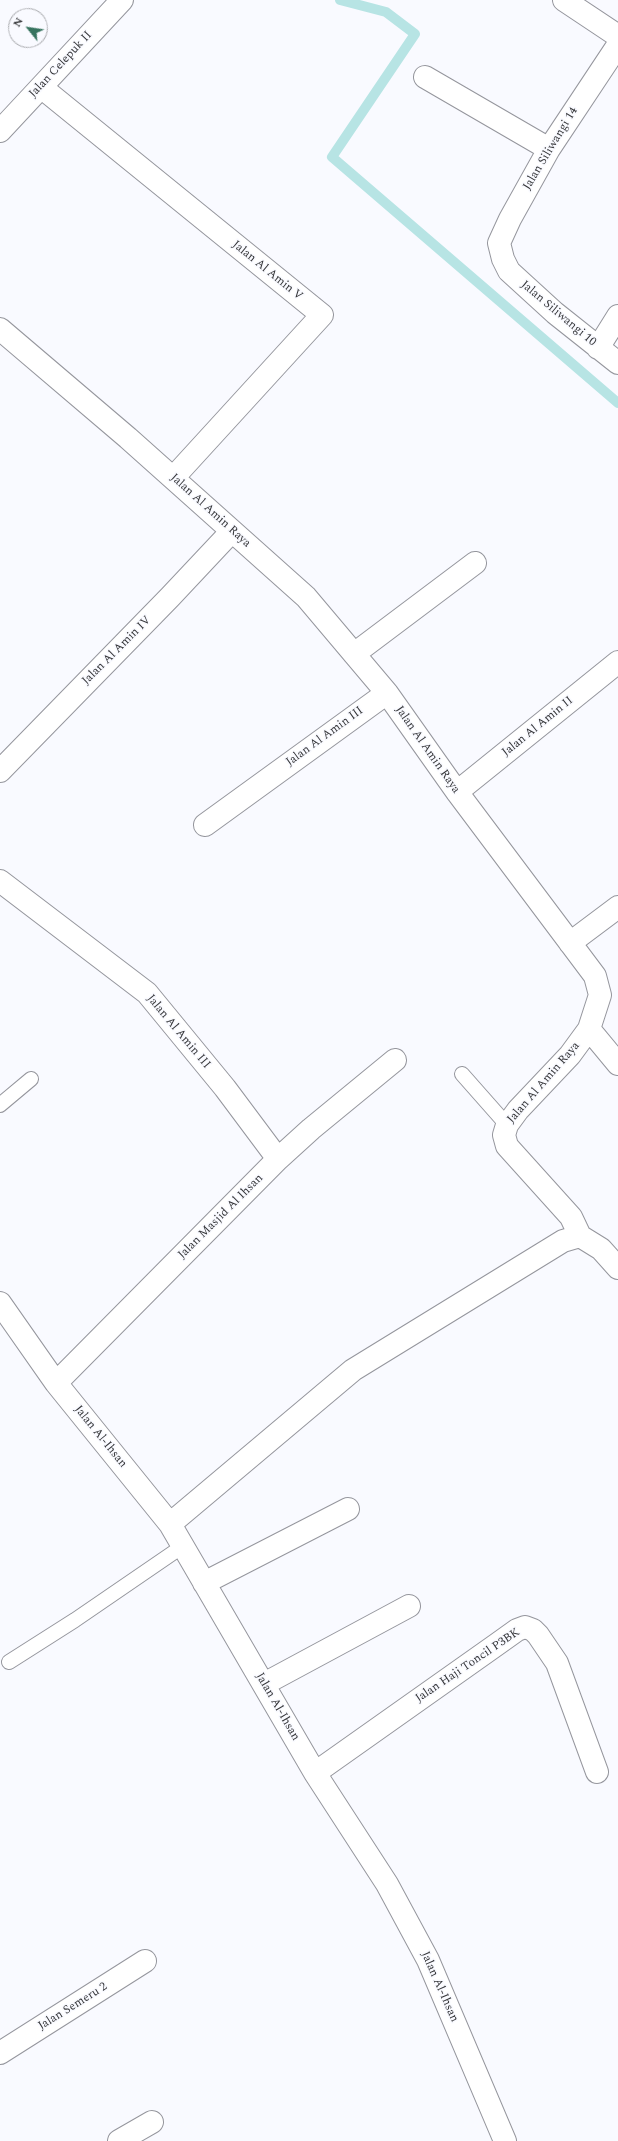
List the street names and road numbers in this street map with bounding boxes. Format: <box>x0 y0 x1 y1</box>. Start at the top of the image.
street label: Jalan Celepuk II <box>26 29 96 101</box>
street label: Jalan Siliwangi 14 <box>521 105 581 193</box>
street label: Jalan Al Amin V <box>229 238 305 304</box>
street label: Jalan Siliwangi 10 <box>517 278 599 350</box>
street label: Jalan Al Amin Raya <box>167 471 253 551</box>
street label: Jalan Al Amin IV <box>80 614 154 688</box>
street label: Jalan Al Amin II <box>500 694 576 760</box>
street label: Jalan Al Amin III <box>284 704 366 770</box>
street label: Jalan Al Amin Raya <box>391 704 463 796</box>
street label: Jalan Al Amin III <box>143 992 213 1072</box>
street label: Jalan Al Amin Raya <box>505 1039 583 1127</box>
street label: Jalan Masjid Al Ihsan <box>175 1171 267 1263</box>
street label: Jalan Al-Ihsan <box>70 1403 130 1471</box>
street label: Jalan Haji Toncil P3BK <box>413 1626 523 1706</box>
street label: Jalan Al-Ihsan <box>252 1670 302 1744</box>
street label: Jalan Al-Ihsan <box>417 1949 461 2025</box>
street label: Jalan Semeru 2 <box>36 1980 110 2034</box>

